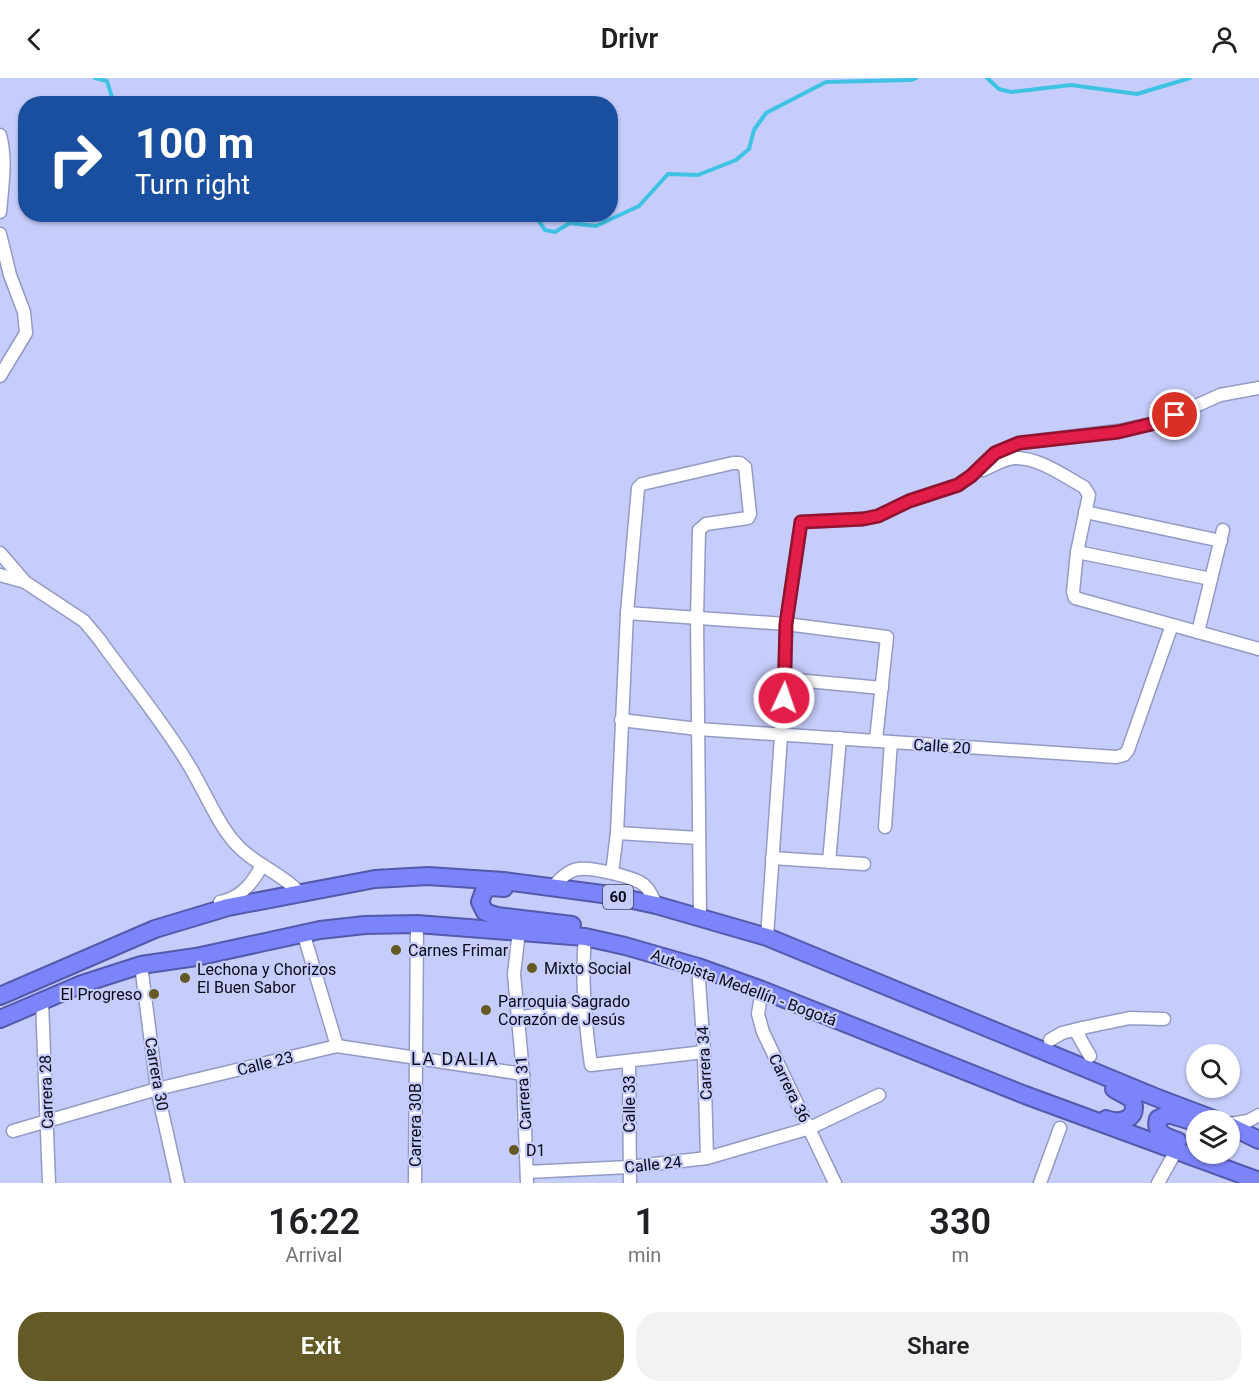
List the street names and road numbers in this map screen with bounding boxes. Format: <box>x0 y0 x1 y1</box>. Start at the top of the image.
street label: Calle 20 <box>913 735 971 758</box>
road number: 60 <box>603 885 633 909</box>
street label: Autopista Medellín - Bogotá <box>648 945 839 1030</box>
street label: Carrera 34 <box>693 1025 716 1100</box>
street label: Carrera 30 <box>141 1036 172 1112</box>
street label: Calle 23 <box>235 1047 295 1080</box>
street label: Carrera 36 <box>765 1051 814 1126</box>
street label: Carrera 28 <box>36 1055 57 1129</box>
street label: Carrera 31 <box>511 1055 536 1131</box>
street label: Calle 33 <box>620 1075 639 1133</box>
street label: Carrera 30B <box>406 1083 425 1167</box>
street label: Calle 24 <box>624 1152 683 1177</box>

